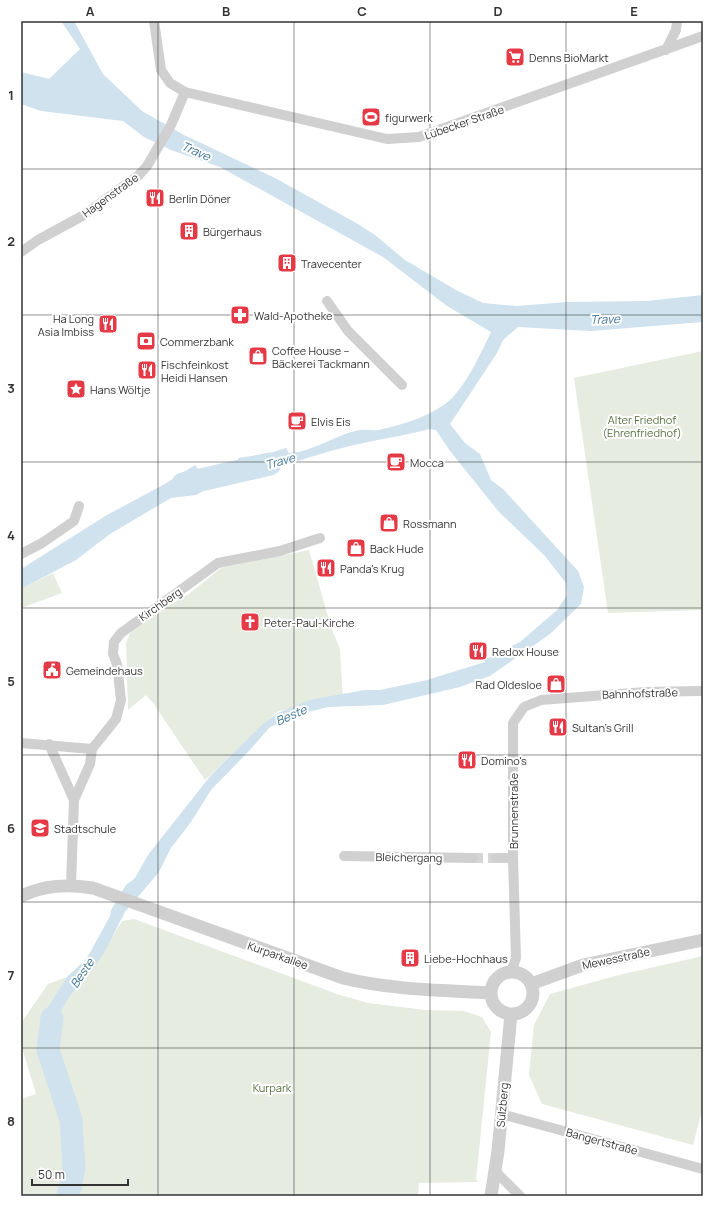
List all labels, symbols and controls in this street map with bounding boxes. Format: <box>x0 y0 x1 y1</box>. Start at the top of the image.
text: A <box>86 2 95 20</box>
text: B <box>222 2 230 20</box>
text: C <box>357 2 367 20</box>
text: D <box>493 2 503 20</box>
text: E <box>630 2 638 20</box>
supermarket icon: Denns BioMarkt <box>504 46 526 68</box>
place label: Denns BioMarkt <box>529 50 609 65</box>
text: 1 <box>8 86 14 104</box>
street label: Lübecker Straße <box>422 101 506 143</box>
sports icon: figurwerk <box>360 106 382 128</box>
place label: figurwerk <box>385 110 433 125</box>
water label: Trave <box>179 137 214 165</box>
street label: Hagenstraße <box>79 169 142 220</box>
restaurant icon: Berlin Döner <box>144 187 166 209</box>
place label: Berlin Döner <box>169 191 231 206</box>
building icon: Bürgerhaus <box>178 220 200 242</box>
place label: Bürgerhaus <box>203 224 262 239</box>
text: 2 <box>7 232 15 250</box>
building icon: Travecenter <box>276 252 298 274</box>
place label: Travecenter <box>301 256 362 271</box>
pharmacy icon: Wald-Apotheke <box>229 304 251 326</box>
place label: Wald-Apotheke <box>254 308 333 323</box>
water label: Trave <box>590 310 621 328</box>
place label: Ha Long Asia Imbiss <box>38 311 94 339</box>
restaurant icon: Ha Long Asia Imbiss <box>97 313 119 335</box>
bank icon: Commerzbank <box>135 330 157 352</box>
place label: Commerzbank <box>160 334 234 349</box>
place label: Coffee House – Bäckerei Tackmann <box>272 343 370 371</box>
shop icon: Coffee House – Bäckerei Tackmann <box>247 345 269 367</box>
place label: Fischfeinkost Heidi Hansen <box>161 357 229 385</box>
restaurant icon: Fischfeinkost Heidi Hansen <box>136 359 158 381</box>
place icon: Hans Wöltje <box>65 378 87 400</box>
text: 3 <box>7 379 15 397</box>
place label: Hans Wöltje <box>90 382 151 397</box>
cafe icon: Elvis Eis <box>286 410 308 432</box>
park label: Alter Friedhof (Ehrenfriedhof) <box>602 412 682 440</box>
place label: Elvis Eis <box>311 414 351 429</box>
water label: Trave <box>263 448 298 473</box>
cafe icon: Mocca <box>385 451 407 473</box>
place label: Mocca <box>410 455 444 470</box>
shop icon: Rossmann <box>378 512 400 534</box>
place label: Rossmann <box>403 516 456 531</box>
text: 4 <box>7 526 15 544</box>
shop icon: Back Hude <box>345 537 367 559</box>
place label: Back Hude <box>370 541 424 556</box>
restaurant icon: Panda's Krug <box>315 557 337 579</box>
place label: Panda's Krug <box>340 561 404 576</box>
street label: Kirchberg <box>136 584 184 624</box>
church icon: Peter-Paul-Kirche <box>239 611 261 633</box>
place label: Peter-Paul-Kirche <box>264 615 355 630</box>
restaurant icon: Redox House <box>467 640 489 662</box>
place label: Redox House <box>492 644 560 659</box>
public building icon: Gemeindehaus <box>41 659 63 681</box>
place label: Gemeindehaus <box>66 663 143 678</box>
text: 5 <box>7 672 15 690</box>
shop icon: Rad Oldesloe <box>545 673 567 695</box>
place label: Rad Oldesloe <box>475 677 543 692</box>
street label: Bahnhofstraße <box>602 684 679 702</box>
water label: Beste <box>273 700 310 729</box>
restaurant icon: Sultan's Grill <box>547 716 569 738</box>
place label: Sultan's Grill <box>572 720 633 735</box>
restaurant icon: Domino's <box>456 749 478 771</box>
place label: Domino's <box>481 753 527 768</box>
street label: Brunnenstraße <box>506 772 521 849</box>
school or university icon: Stadtschule <box>29 817 51 839</box>
text: 6 <box>7 819 15 837</box>
place label: Stadtschule <box>54 821 117 836</box>
street label: Bleichergang <box>375 849 443 865</box>
street label: Kurparkallee <box>246 938 311 972</box>
street label: Mewesstraße <box>581 943 652 973</box>
building icon: Liebe-Hochhaus <box>399 947 421 969</box>
place label: Liebe-Hochhaus <box>424 951 508 966</box>
water label: Beste <box>66 954 99 991</box>
text: 7 <box>8 966 15 984</box>
park label: Kurpark <box>253 1080 292 1095</box>
street label: Sülzberg <box>493 1082 511 1128</box>
text: 8 <box>7 1112 15 1130</box>
street label: Bangertstraße <box>564 1124 640 1158</box>
scale bar <box>32 1161 128 1187</box>
text: 50 m <box>38 1166 65 1183</box>

